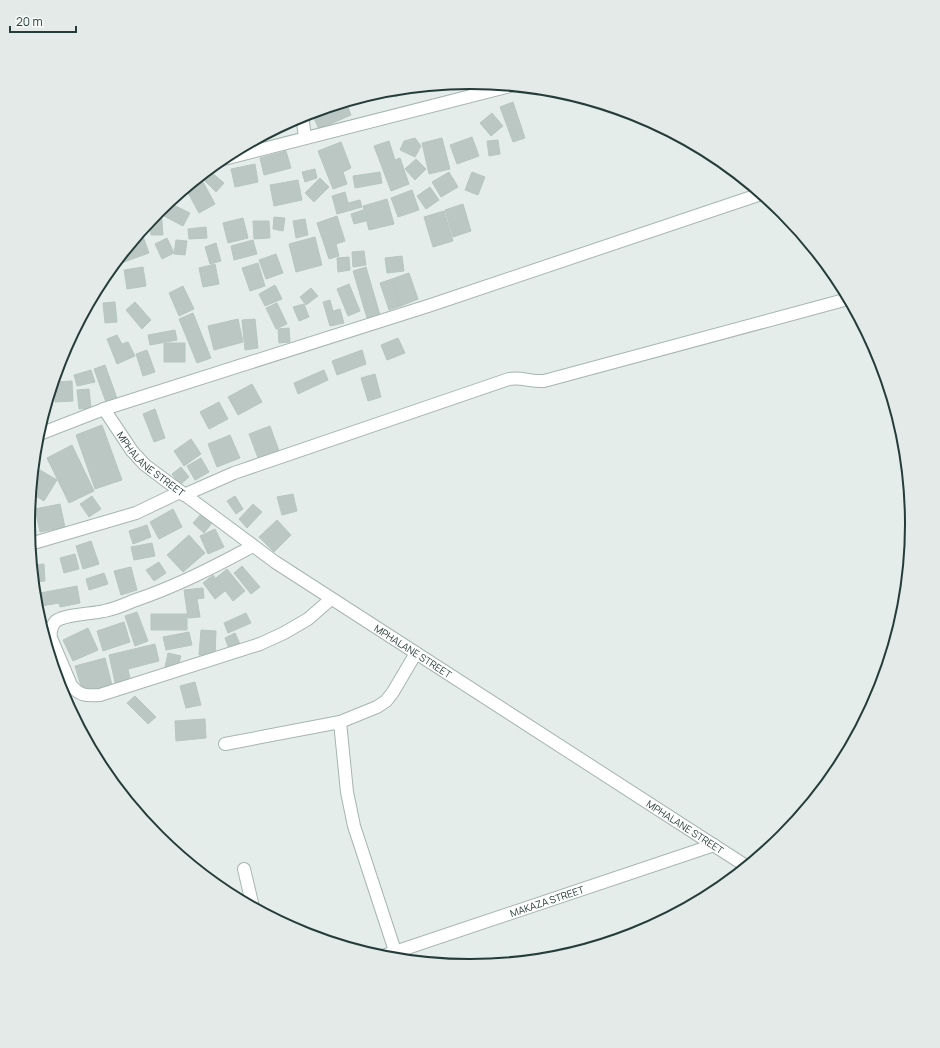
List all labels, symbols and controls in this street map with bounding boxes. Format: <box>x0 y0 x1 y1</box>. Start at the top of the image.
scale bar <box>10 8 76 34</box>
text: 20 m <box>16 13 43 30</box>
street label: MPHALANE STREET <box>114 429 188 499</box>
street label: MPHALANE STREET <box>372 621 454 681</box>
street label: MPHALANE STREET <box>644 797 727 857</box>
street label: MAKAZA STREET <box>508 882 586 920</box>

